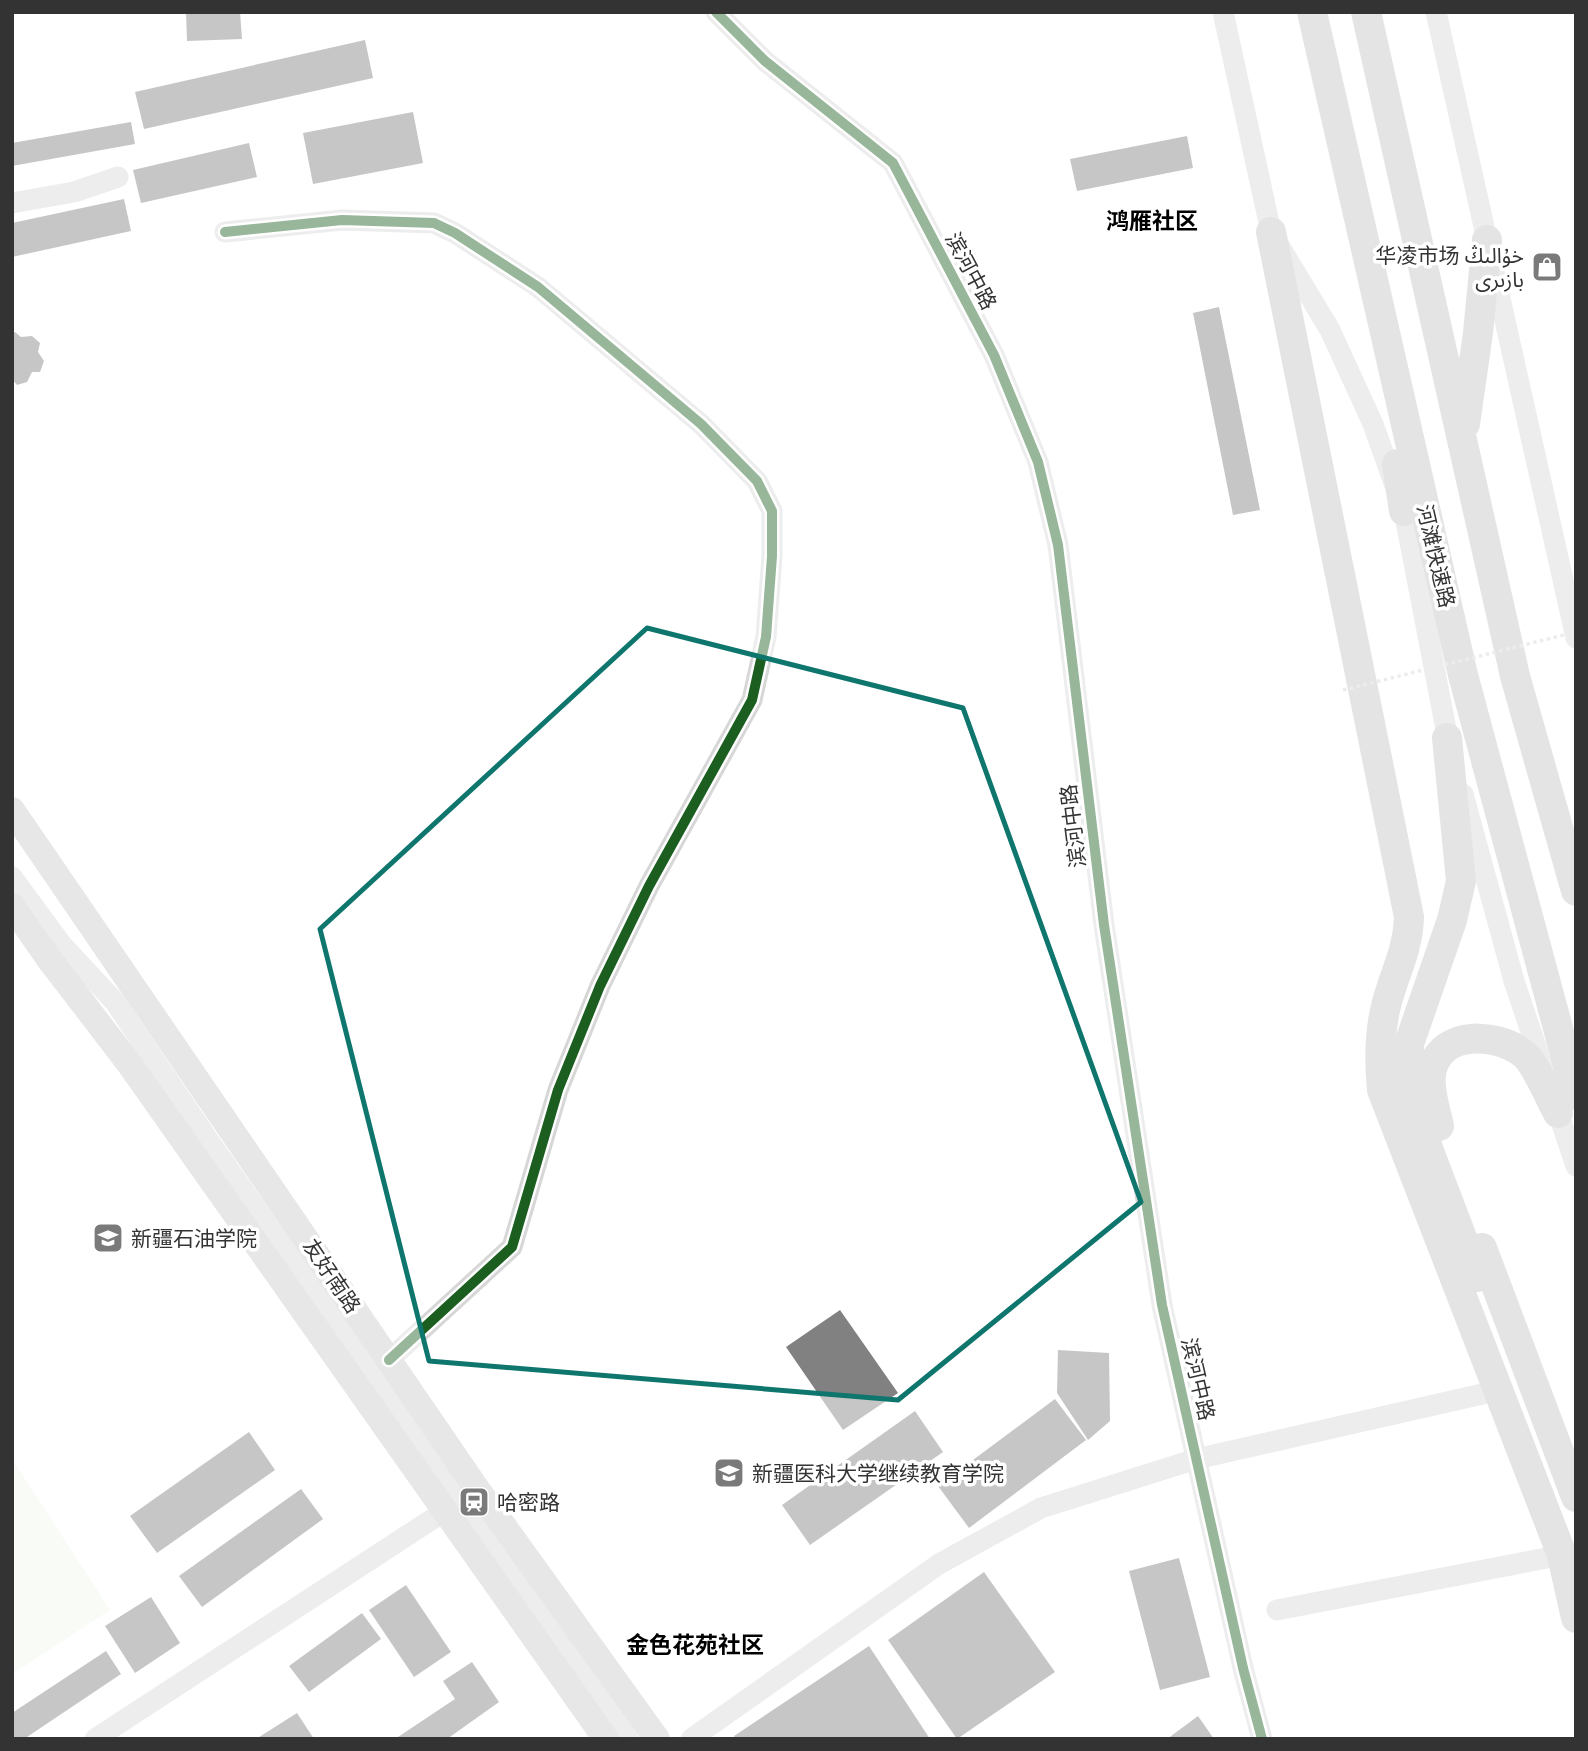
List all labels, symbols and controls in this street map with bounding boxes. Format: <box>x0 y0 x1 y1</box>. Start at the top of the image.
district label: 鸿雁社区 <box>1106 207 1198 234</box>
street label: 滨河中路 <box>940 228 1002 314</box>
place label: 华凌市场 خۇالىڭ بازىرى <box>1376 243 1524 292</box>
shop icon: 华凌市场 خۇالىڭ بازىرى <box>1530 250 1564 284</box>
street label: 河滩快速路 <box>1412 502 1460 610</box>
street label: 滨河中路 <box>1055 783 1091 869</box>
school or university icon: 新疆石油学院 <box>91 1221 125 1255</box>
place label: 新疆石油学院 <box>131 1226 257 1251</box>
street label: 友好南路 <box>298 1234 366 1318</box>
street label: 滨河中路 <box>1176 1335 1220 1423</box>
school or university icon: 新疆医科大学继续教育学院 <box>712 1456 746 1490</box>
place label: 新疆医科大学继续教育学院 <box>752 1461 1004 1486</box>
station icon: 哈密路 <box>457 1485 491 1519</box>
place label: 哈密路 <box>497 1490 560 1515</box>
district label: 金色花苑社区 <box>626 1631 764 1658</box>

